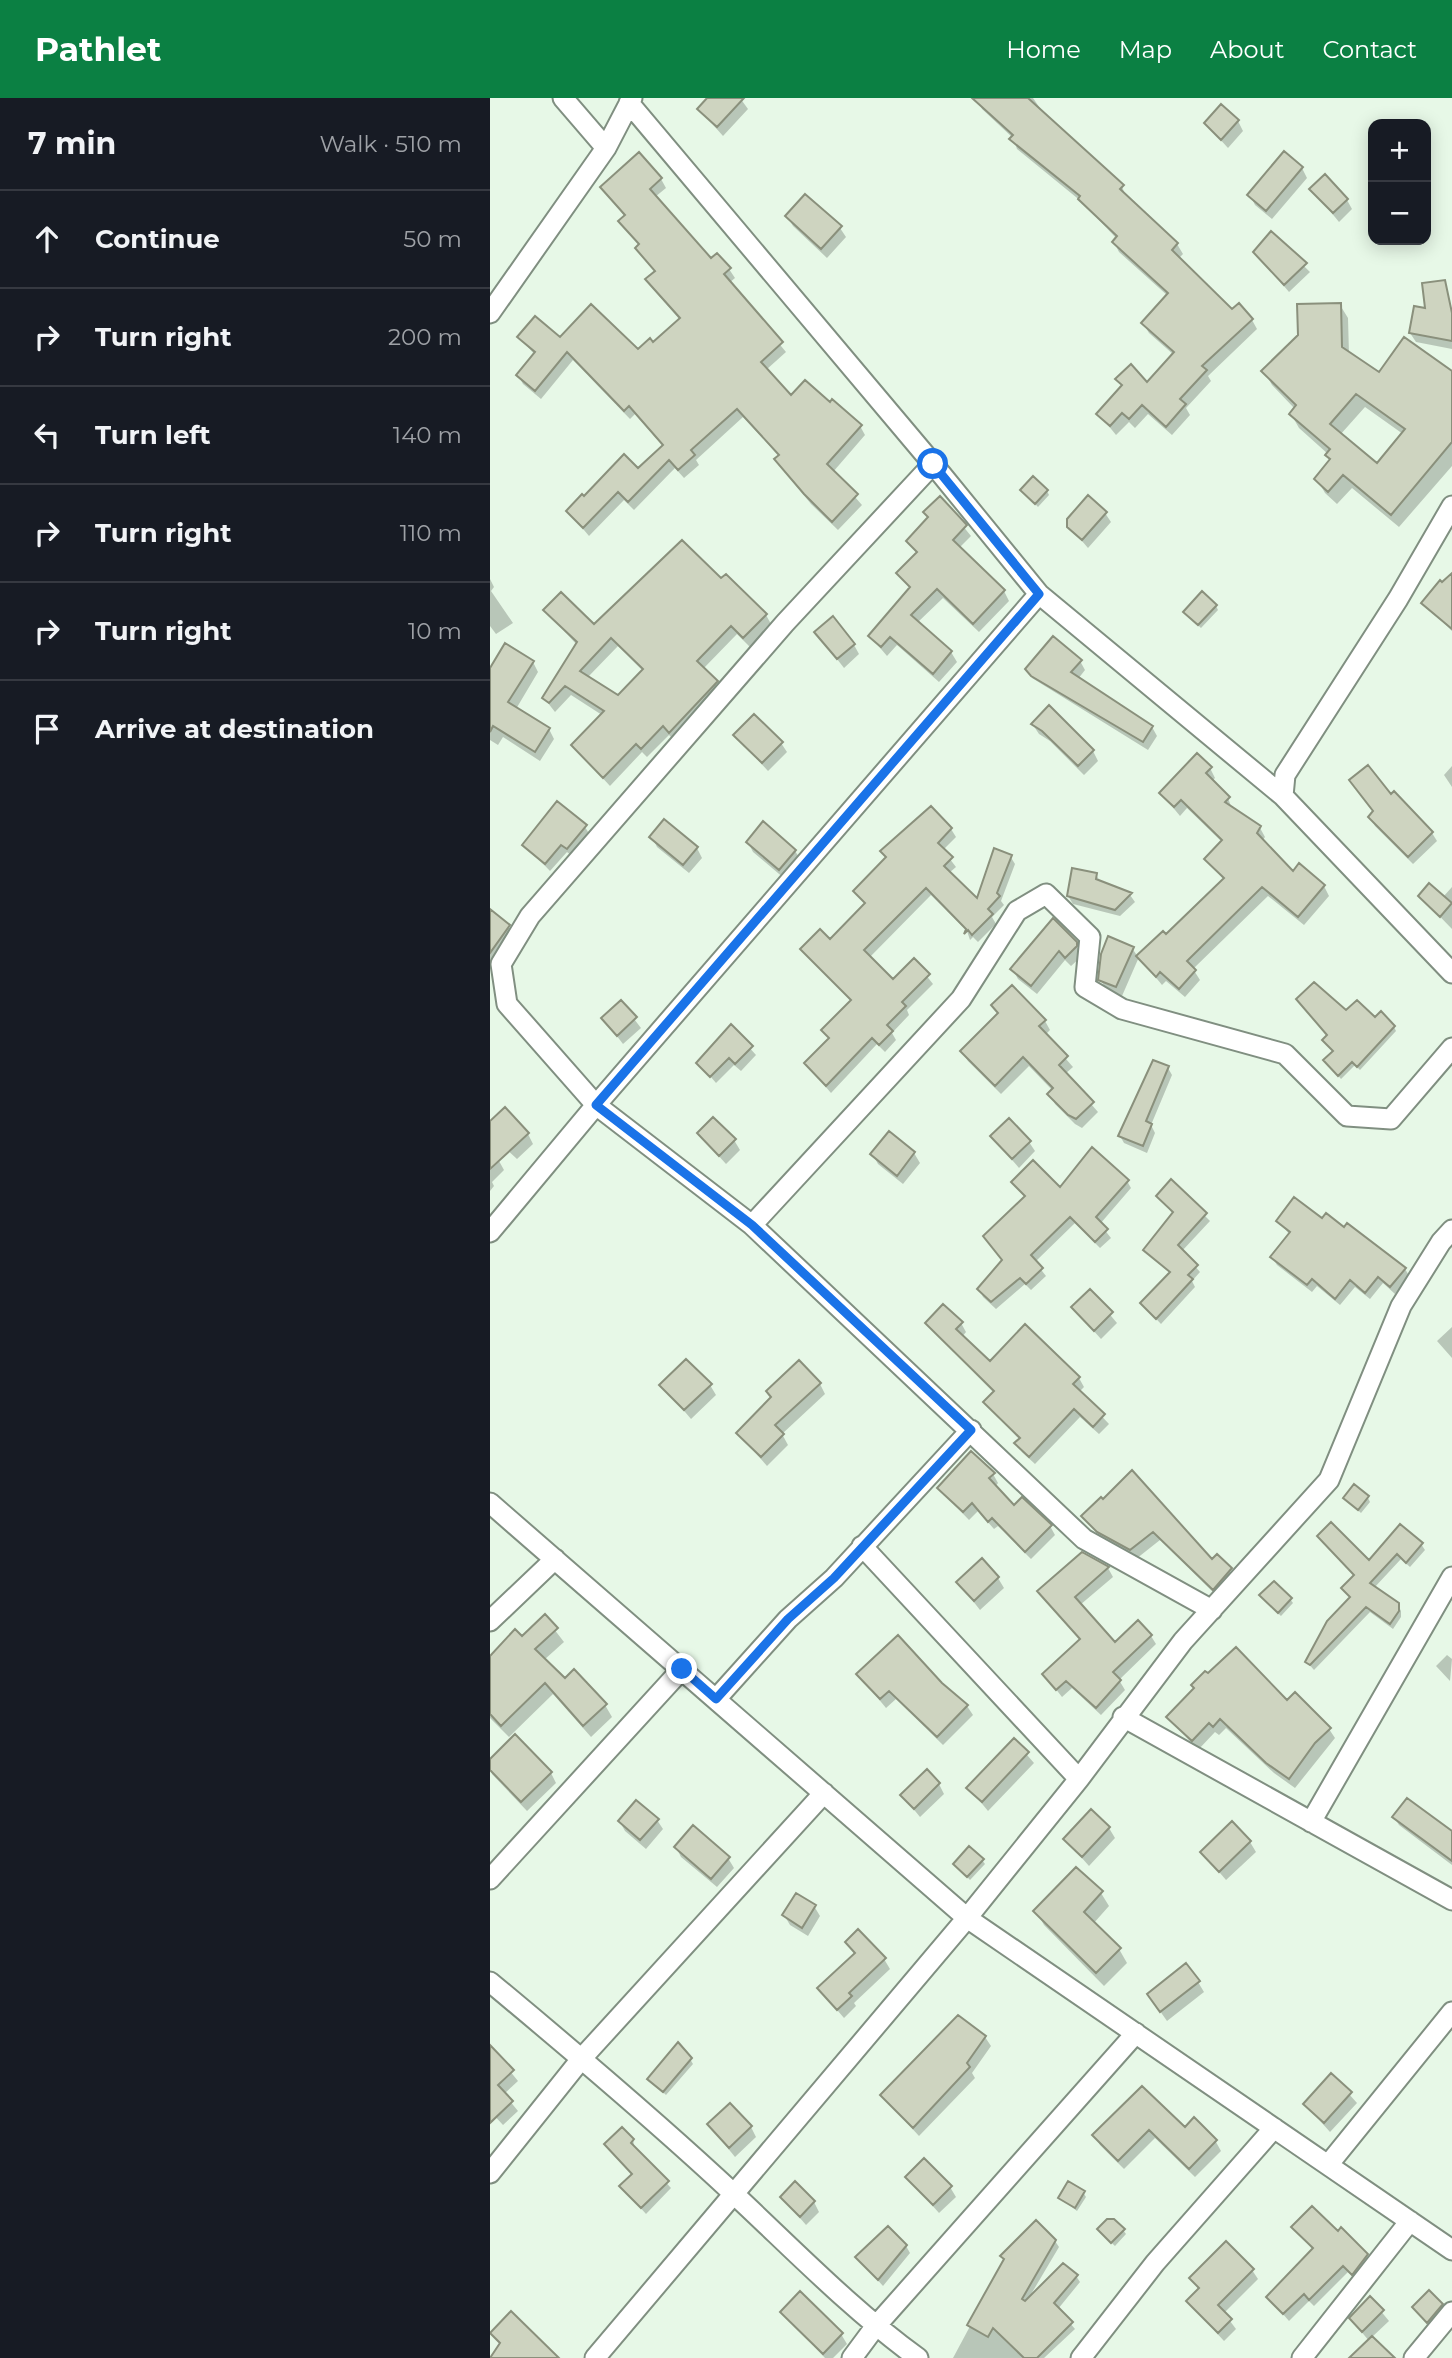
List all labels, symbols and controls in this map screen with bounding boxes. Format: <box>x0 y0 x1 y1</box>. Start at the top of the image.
text: Pathlet <box>35 29 161 69</box>
text: Home <box>1006 35 1081 64</box>
text: Map <box>1119 35 1172 64</box>
text: About <box>1210 35 1284 64</box>
text: Contact <box>1322 35 1417 64</box>
map controls <box>1368 119 1431 245</box>
button: + <box>1368 119 1431 182</box>
text: 7 min <box>28 125 116 162</box>
text: Walk · 510 m <box>319 130 462 158</box>
button: − <box>1368 182 1431 245</box>
icon: ahead <box>28 220 66 258</box>
text: Continue <box>95 223 220 255</box>
text: 50 m <box>403 225 462 253</box>
icon: right <box>28 318 66 356</box>
text: Turn right <box>95 321 231 353</box>
text: 200 m <box>388 323 462 351</box>
icon: left <box>28 416 66 454</box>
text: Turn left <box>95 419 211 451</box>
text: 140 m <box>393 421 462 449</box>
route start <box>917 448 948 479</box>
icon: right <box>28 514 66 552</box>
text: Turn right <box>95 517 231 549</box>
text: 110 m <box>400 519 462 547</box>
icon: right <box>28 612 66 650</box>
text: Turn right <box>95 615 231 647</box>
text: 10 m <box>408 617 462 645</box>
icon: arrive <box>28 710 66 748</box>
text: Arrive at destination <box>95 713 374 745</box>
route end <box>666 1653 697 1684</box>

